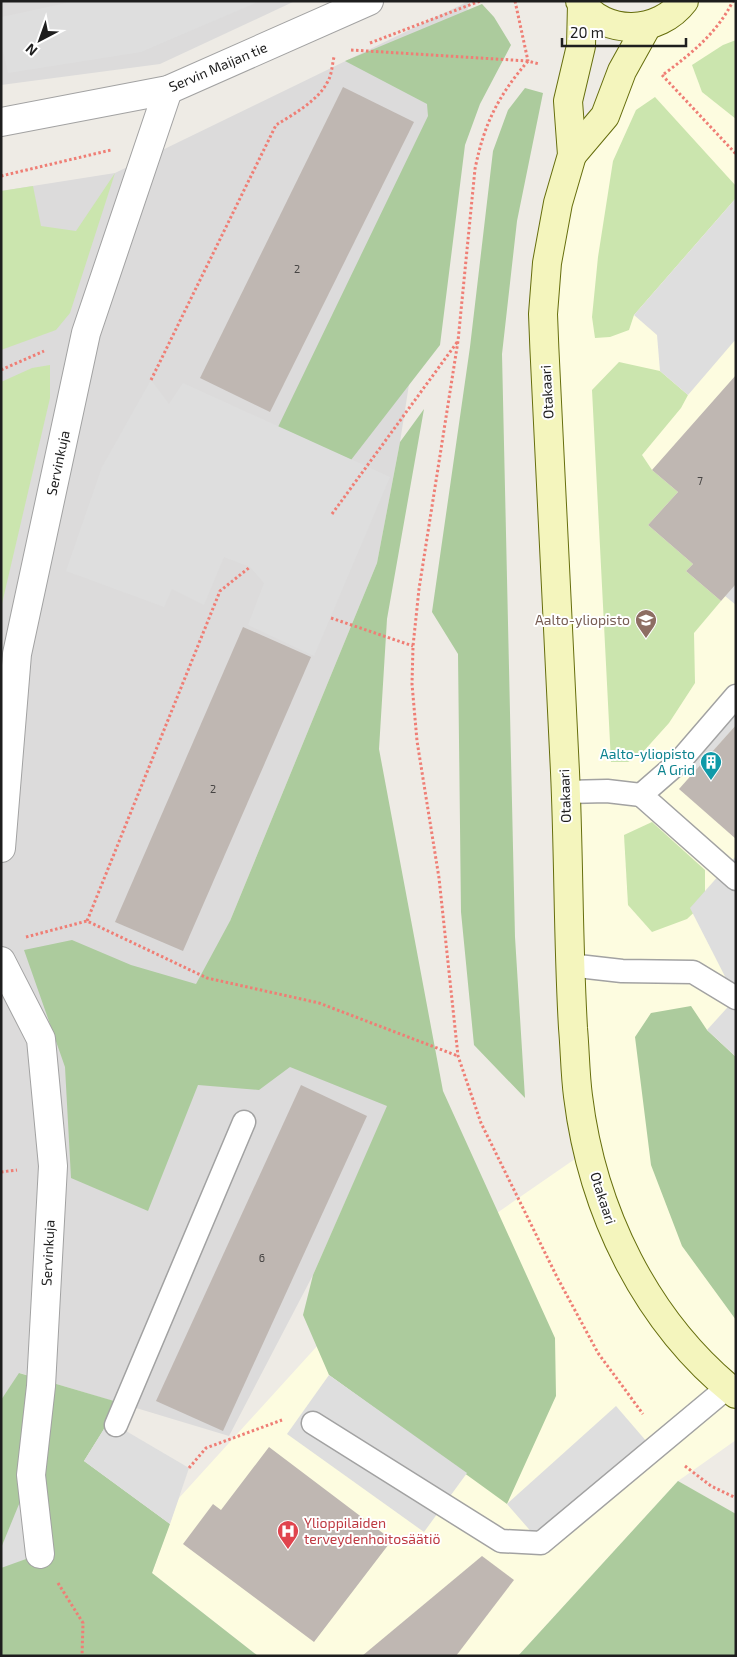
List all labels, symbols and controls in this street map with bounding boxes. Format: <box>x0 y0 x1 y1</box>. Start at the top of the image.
north arrow <box>15 15 65 65</box>
scale bar <box>562 15 686 47</box>
text: 20 m <box>570 23 604 41</box>
street label: Servin Maijan tie <box>166 38 269 95</box>
text: N <box>22 40 41 60</box>
house number: 2 <box>294 262 300 275</box>
street label: Otakaari <box>537 365 556 419</box>
street label: Servinkuja <box>42 429 73 497</box>
house number: 7 <box>697 474 703 487</box>
school or university icon: Aalto-yliopisto <box>634 608 658 639</box>
place label: Aalto-yliopisto <box>535 611 630 628</box>
place label: Aalto-yliopisto A Grid <box>600 745 695 778</box>
building icon: Aalto-yliopisto A Grid <box>699 750 723 781</box>
street label: Otakaari <box>555 769 574 823</box>
house number: 2 <box>210 782 216 795</box>
street label: Otakaari <box>587 1170 620 1226</box>
street label: Servinkuja <box>37 1219 58 1287</box>
house number: 6 <box>259 1251 265 1264</box>
place label: Ylioppilaiden terveydenhoitosäätiö <box>304 1514 440 1547</box>
hospital icon: Ylioppilaiden terveydenhoitosäätiö <box>276 1519 300 1550</box>

